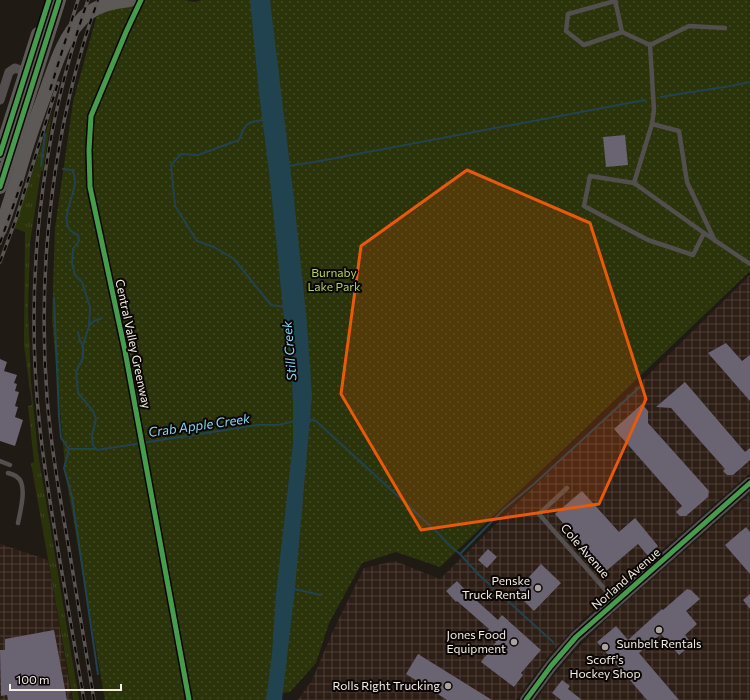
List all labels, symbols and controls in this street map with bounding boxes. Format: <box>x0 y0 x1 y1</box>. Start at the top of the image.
park label: Burnaby Lake Park <box>307 265 361 293</box>
street label: Central Valley Greenway <box>113 278 155 410</box>
water label: Still Creek <box>278 320 300 382</box>
water label: Crab Apple Creek <box>147 410 252 440</box>
street label: Cole Avenue <box>558 520 613 580</box>
street label: Norland Avenue <box>588 545 663 612</box>
place label: Penske Truck Rental <box>462 573 530 601</box>
marker: Penske Truck Rental <box>533 583 543 593</box>
marker: Sunbelt Rentals <box>654 625 664 635</box>
place label: Jones Food Equipment <box>446 627 506 655</box>
place label: Sunbelt Rentals <box>617 636 701 650</box>
marker: Jones Food Equipment <box>509 637 519 647</box>
marker: Scoff's Hockey Shop <box>600 642 610 652</box>
place label: Scoff's Hockey Shop <box>569 652 641 680</box>
scale bar <box>10 666 121 692</box>
text: 100 m <box>16 672 50 686</box>
place label: Rolls Right Trucking <box>333 678 440 692</box>
marker: Rolls Right Trucking <box>443 681 453 691</box>

